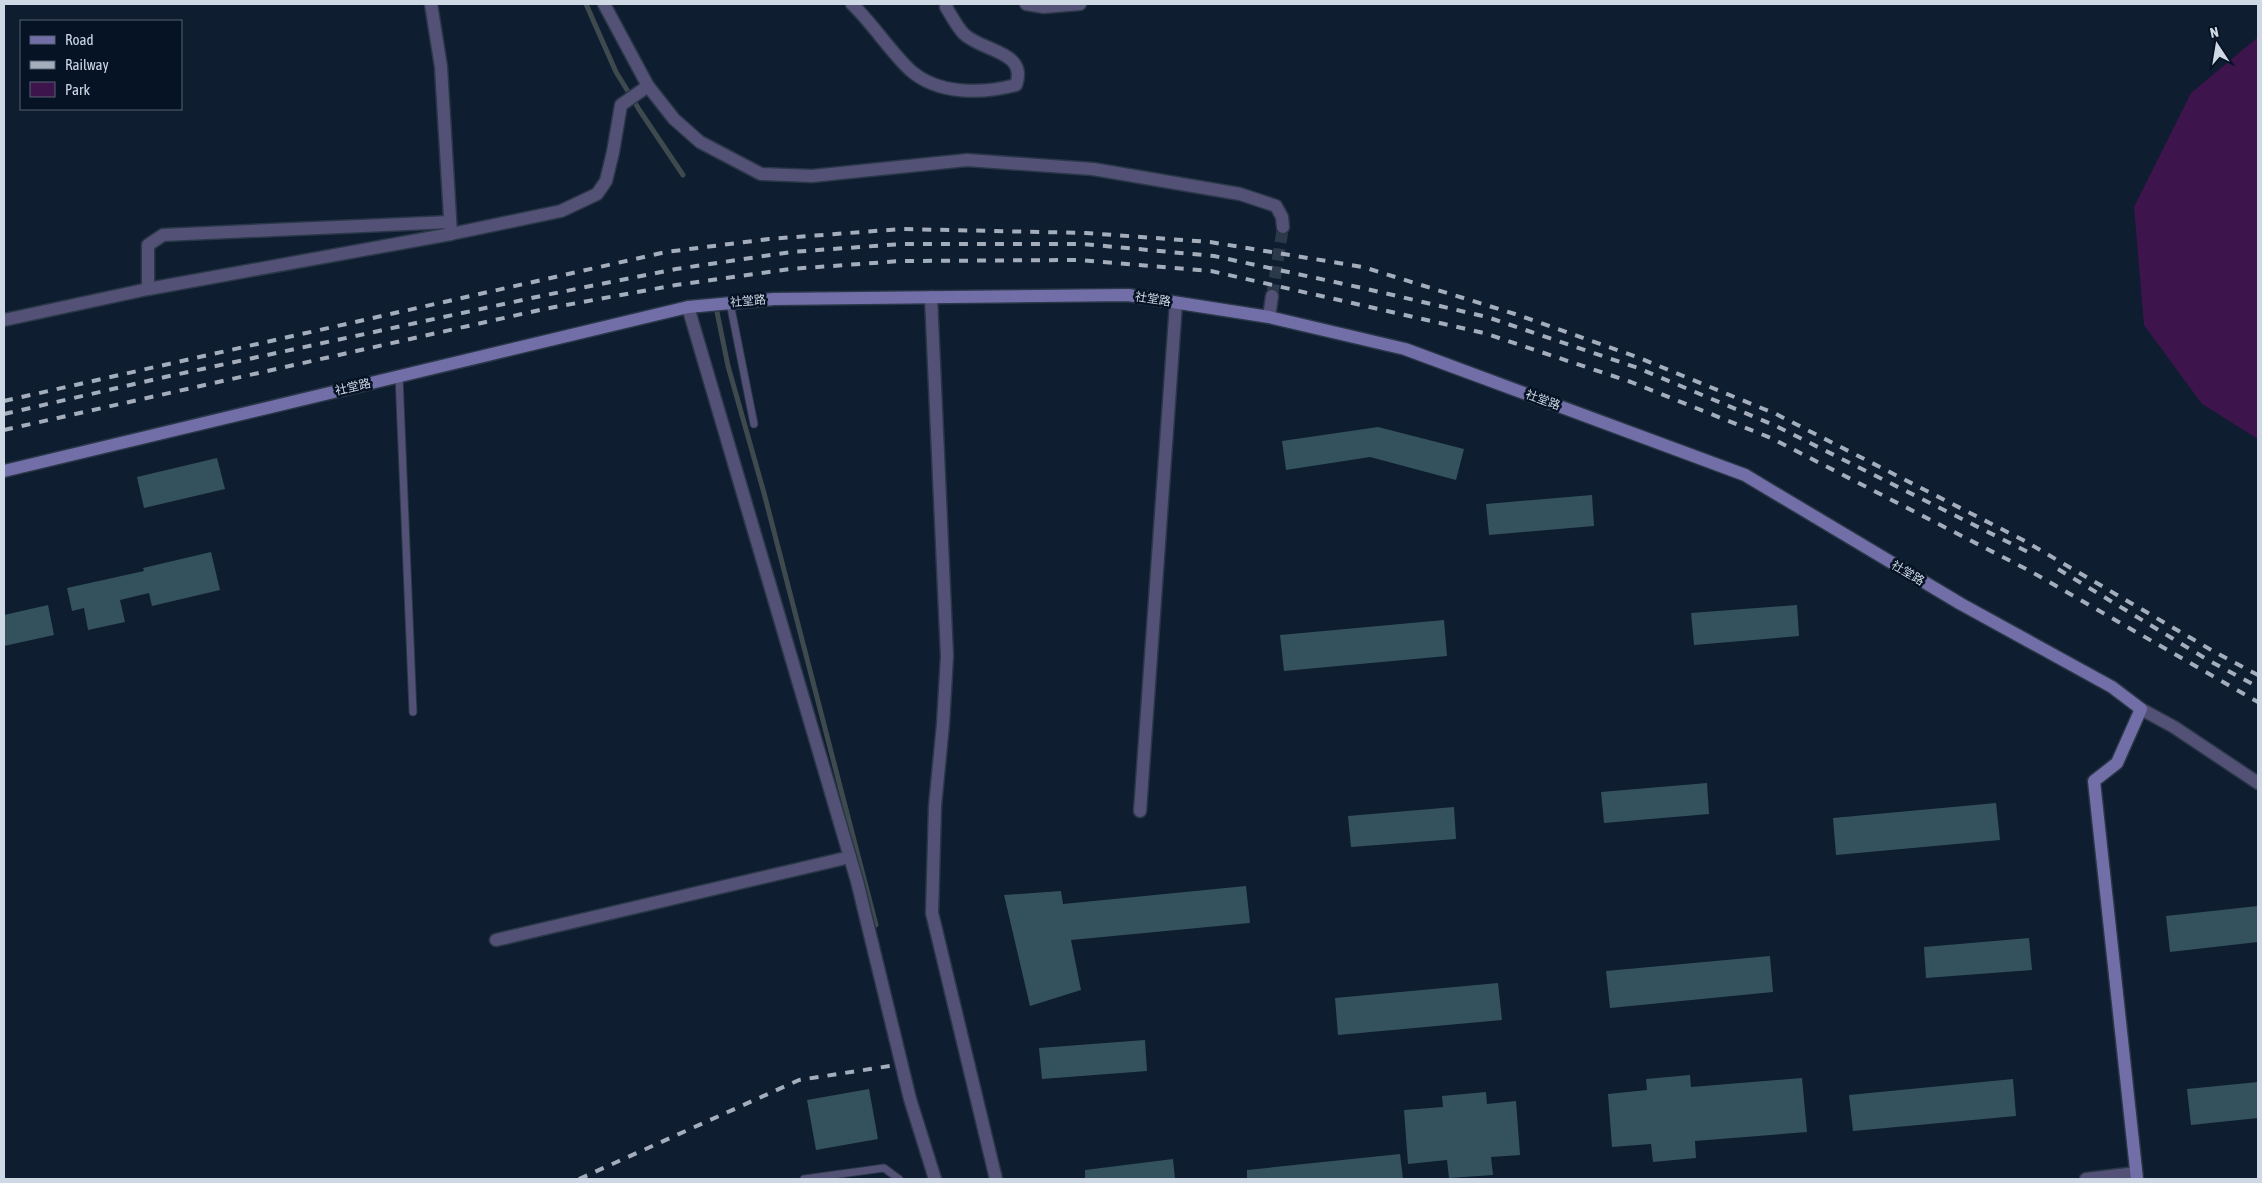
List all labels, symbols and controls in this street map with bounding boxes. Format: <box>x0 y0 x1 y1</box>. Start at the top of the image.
legend <box>20 20 182 110</box>
north arrow <box>2192 20 2242 70</box>
text: N <box>2209 24 2220 41</box>
text: Road <box>65 31 94 48</box>
text: Railway <box>65 56 109 73</box>
text: Park <box>65 81 90 98</box>
street label: 社堂路 <box>1134 289 1172 309</box>
street label: 社堂路 <box>729 292 767 310</box>
street label: 社堂路 <box>334 376 372 398</box>
street label: 社堂路 <box>1524 387 1562 413</box>
street label: 社堂路 <box>1889 558 1927 588</box>

